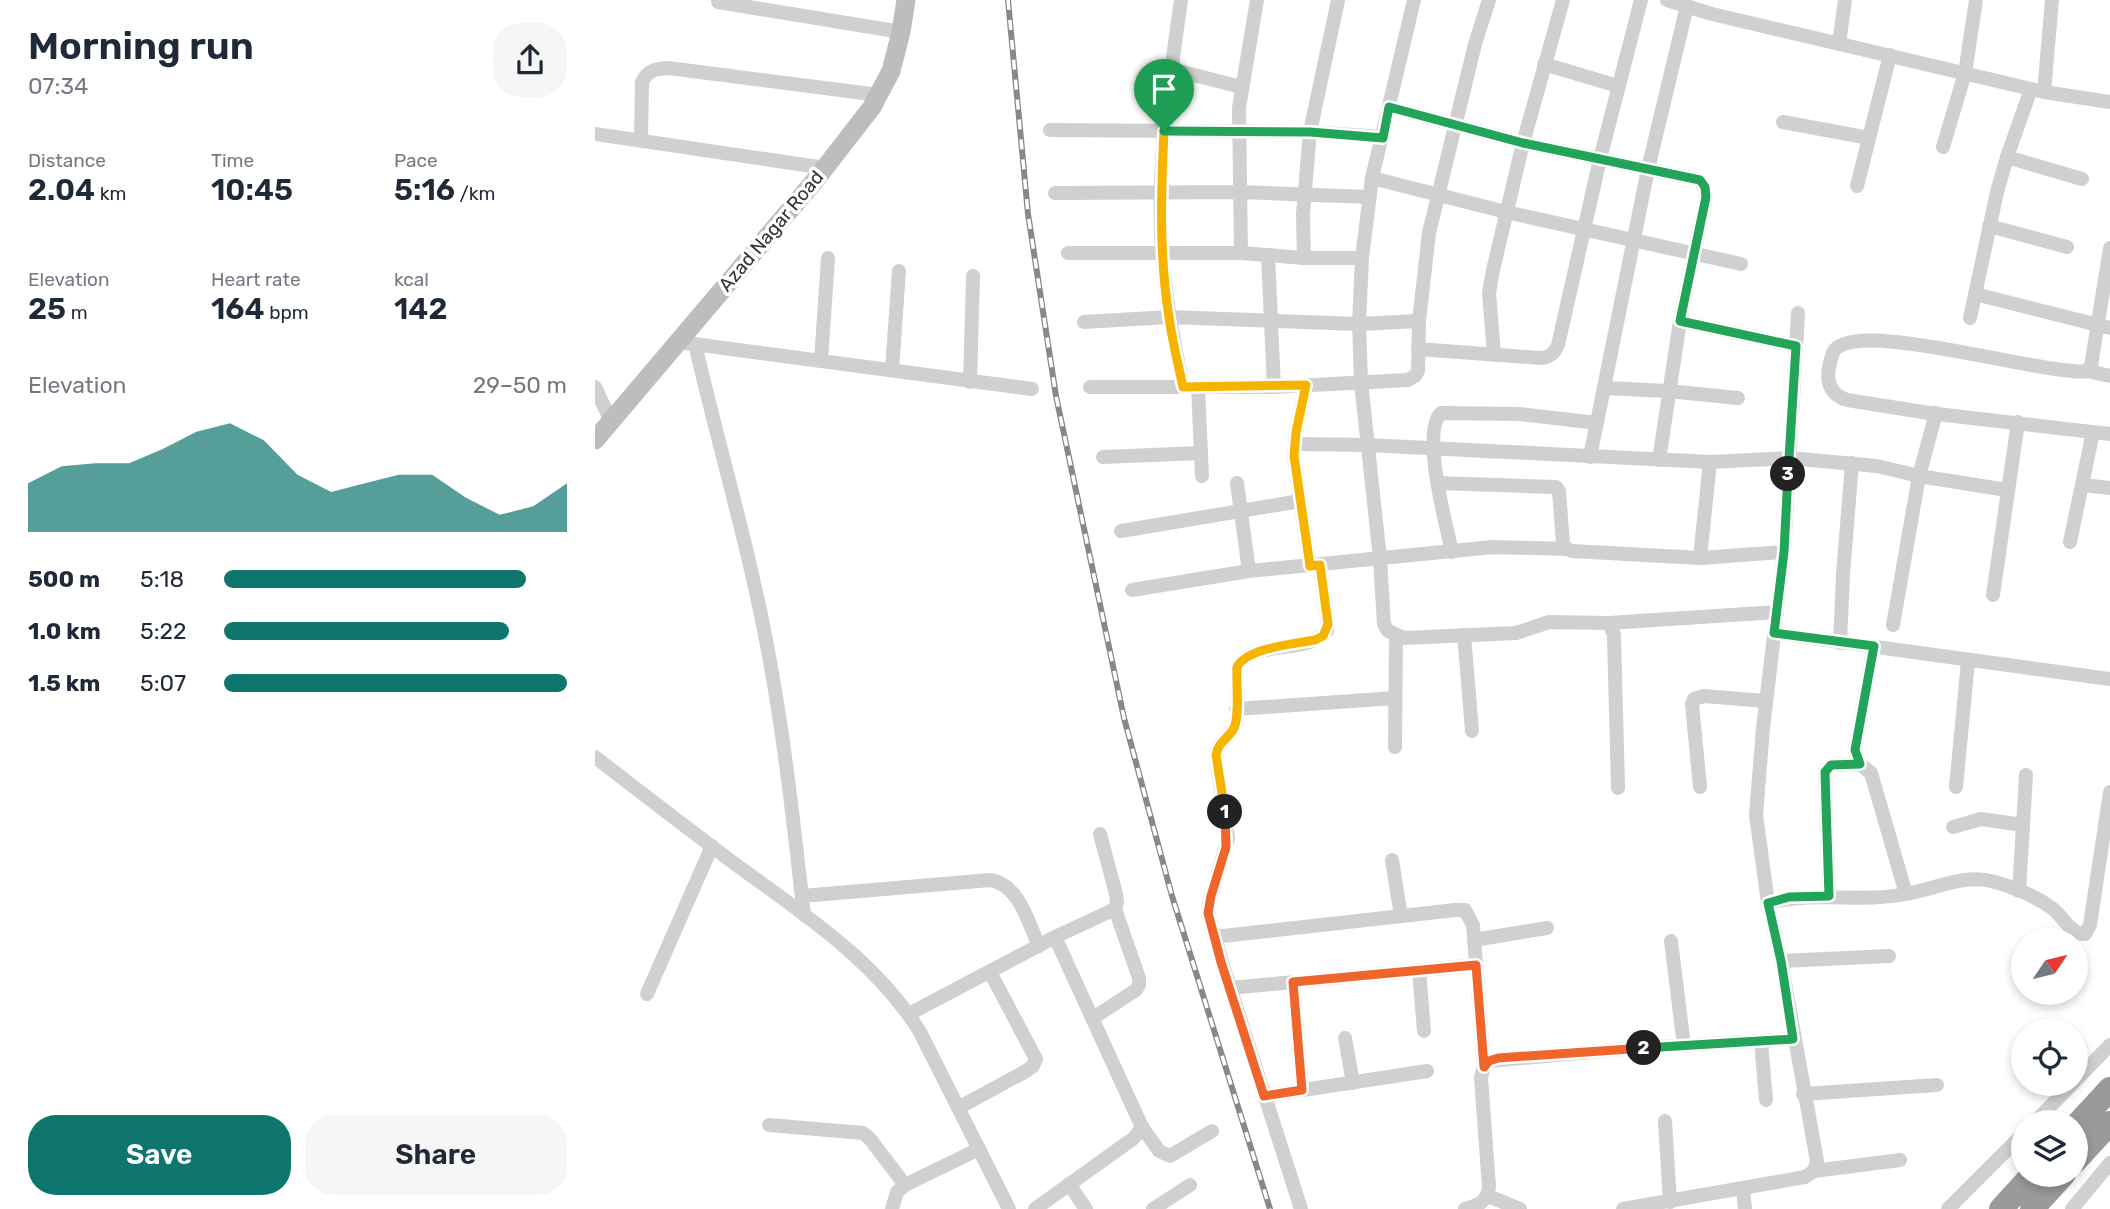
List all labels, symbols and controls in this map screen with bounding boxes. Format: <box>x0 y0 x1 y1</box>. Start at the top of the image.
text: Morning run <box>28 23 254 69</box>
button: share <box>493 23 567 97</box>
pin <box>1134 59 1194 131</box>
icon: arrive <box>1145 70 1183 108</box>
text: 07:34 <box>28 72 88 100</box>
text: Distance <box>28 149 106 172</box>
text: Time <box>211 149 254 172</box>
text: Pace <box>394 149 438 172</box>
street label: Azad Nagar Road <box>714 166 828 296</box>
text: 2.04 <box>28 172 95 208</box>
text: 10:45 <box>211 172 293 208</box>
text: 5:16 <box>394 172 455 208</box>
text: km <box>95 182 126 205</box>
text: /km <box>455 182 495 205</box>
text: Elevation <box>28 268 109 291</box>
text: Heart rate <box>211 268 301 291</box>
text: kcal <box>394 268 429 291</box>
text: 25 <box>28 291 66 327</box>
text: 164 <box>211 291 265 327</box>
text: 142 <box>394 291 447 327</box>
text: m <box>66 301 88 324</box>
text: bpm <box>265 301 309 324</box>
text: Elevation <box>28 371 127 399</box>
text: 29–50 m <box>473 371 567 399</box>
pin: 3 <box>1771 456 1805 491</box>
text: 3 <box>1781 462 1794 485</box>
text: 500 m <box>28 565 100 593</box>
text: 5:18 <box>140 565 184 593</box>
text: 1.0 km <box>28 617 101 645</box>
text: 5:22 <box>140 617 187 645</box>
text: 1.5 km <box>28 669 100 697</box>
text: 5:07 <box>140 669 186 697</box>
pin: 1 <box>1207 794 1243 830</box>
text: 1 <box>1220 800 1229 823</box>
north arrow <box>2011 928 2088 1004</box>
map controls <box>2011 928 2088 1187</box>
button: locate <box>2011 1019 2088 1096</box>
pin: 2 <box>1627 1030 1661 1066</box>
text: 2 <box>1637 1036 1650 1059</box>
button: layers <box>2011 1110 2088 1187</box>
button: Save <box>28 1115 291 1195</box>
button: Share <box>305 1115 567 1195</box>

